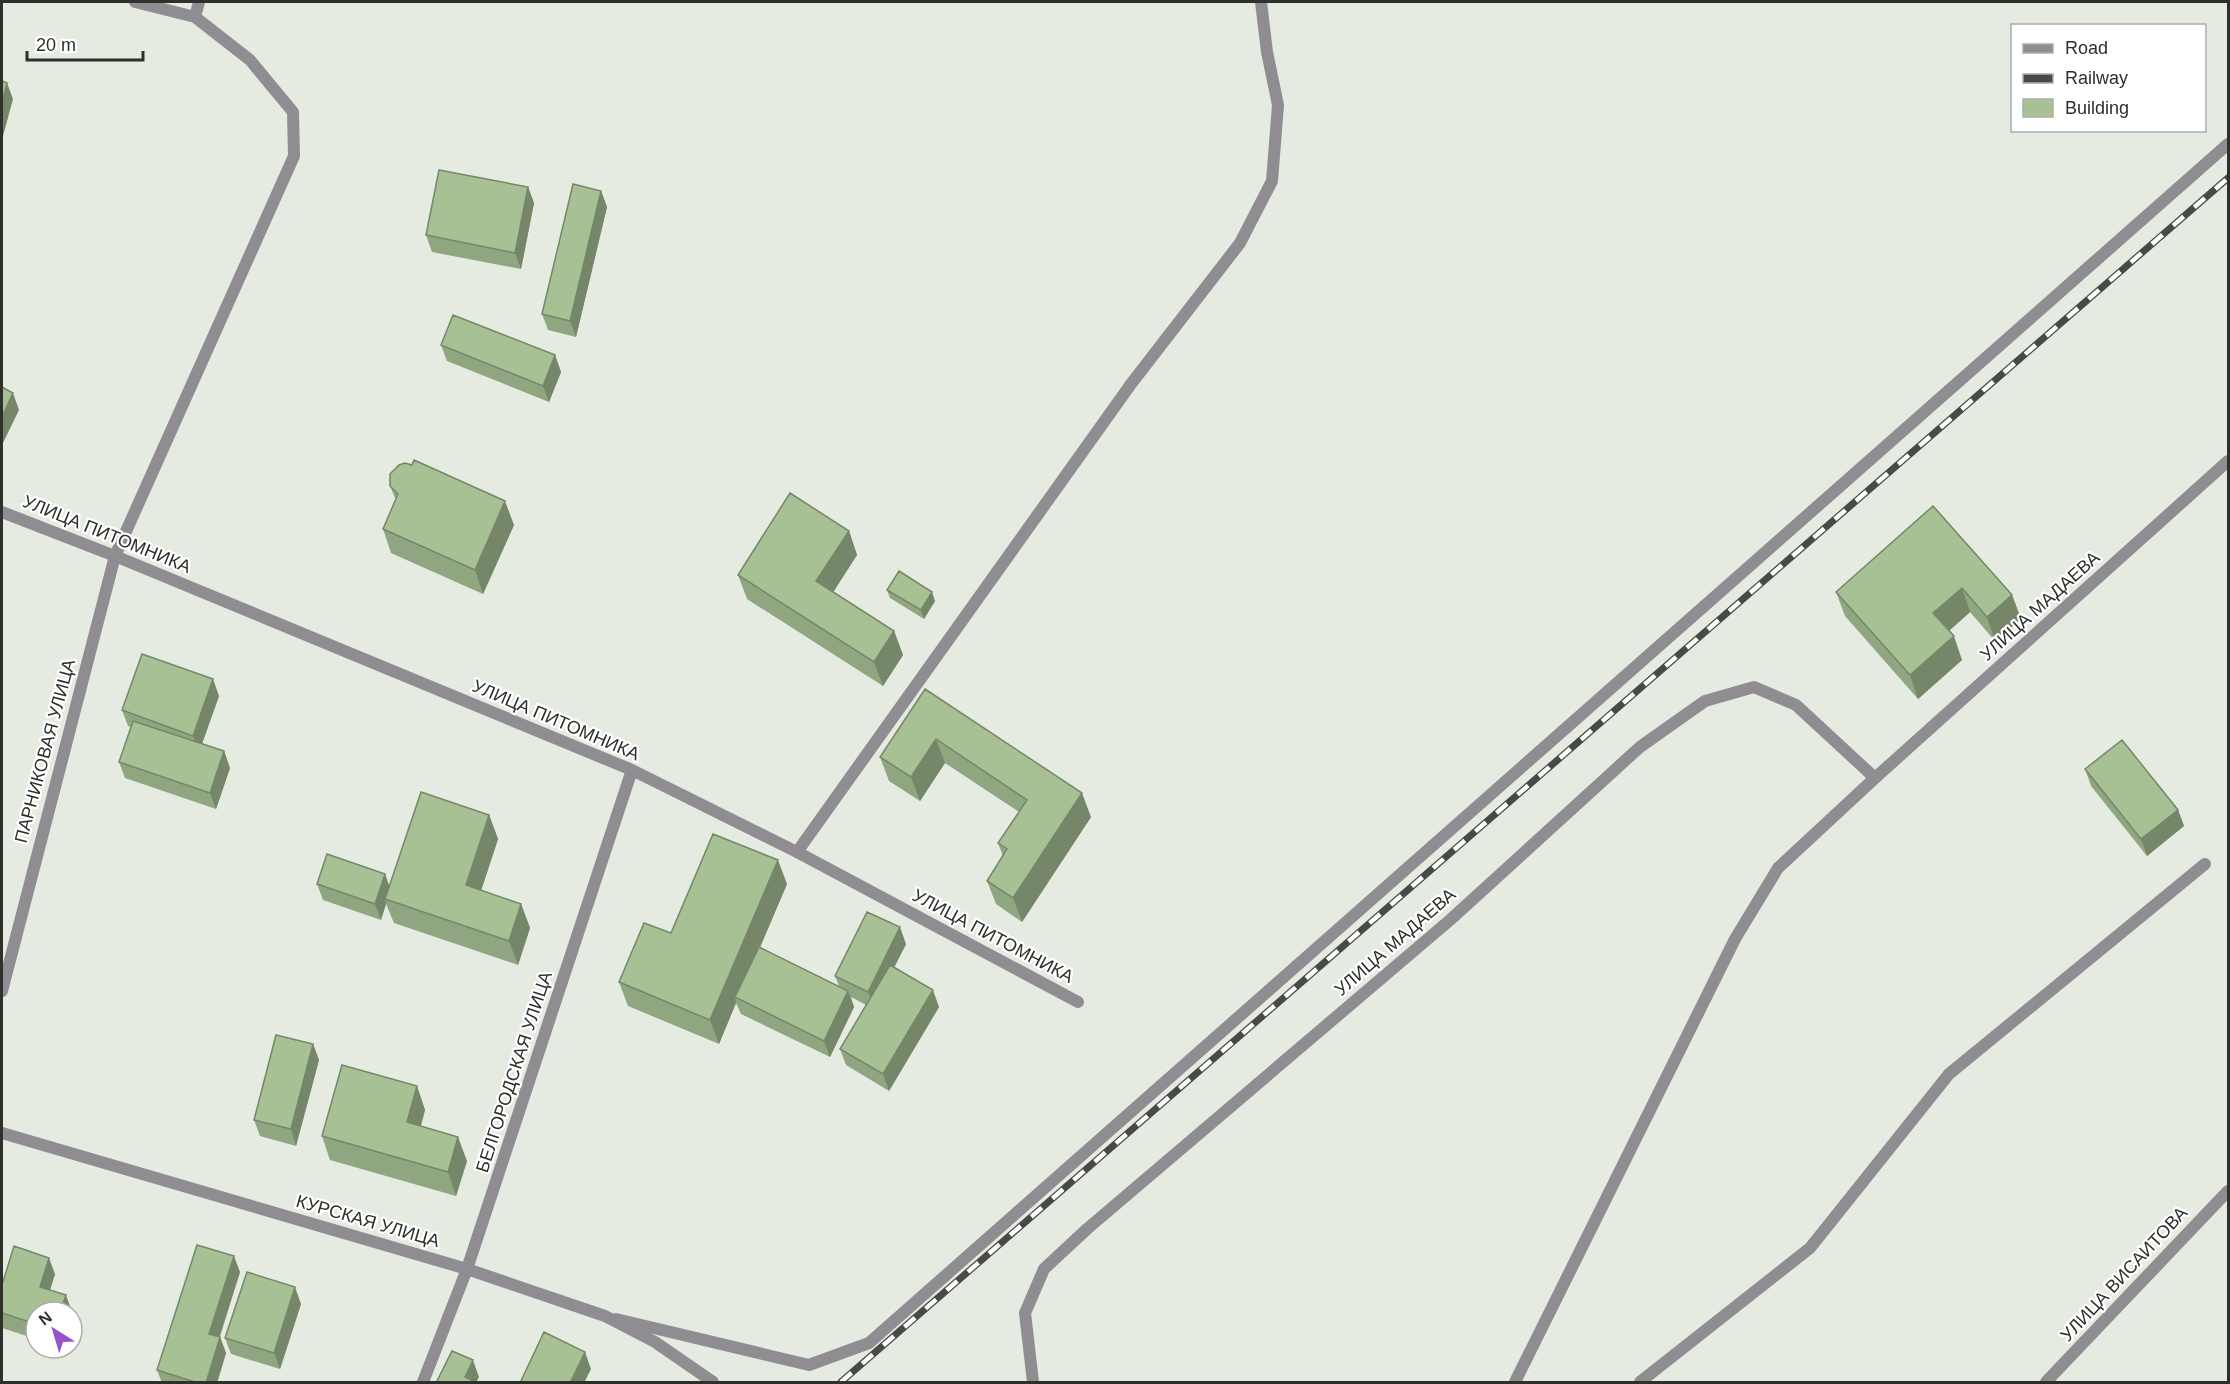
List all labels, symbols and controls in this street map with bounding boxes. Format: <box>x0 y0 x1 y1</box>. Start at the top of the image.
scale bar <box>27 24 142 62</box>
legend <box>2011 24 2206 132</box>
text: 20 m <box>36 35 76 55</box>
text: Road <box>2065 38 2108 58</box>
text: Railway <box>2065 68 2128 88</box>
text: Building <box>2065 98 2129 118</box>
street label: УЛИЦА ПИТОМНИКА <box>20 491 194 577</box>
street label: УЛИЦА МАДАЕВА <box>1976 547 2104 665</box>
street label: ПАРНИКОВАЯ УЛИЦА <box>11 657 79 845</box>
street label: УЛИЦА ПИТОМНИКА <box>470 676 642 764</box>
street label: УЛИЦА МАДАЕВА <box>1331 884 1459 1000</box>
street label: УЛИЦА ПИТОМНИКА <box>909 885 1077 987</box>
street label: БЕЛГОРОДСКАЯ УЛИЦА <box>472 969 556 1175</box>
street label: КУРСКАЯ УЛИЦА <box>294 1191 442 1251</box>
street label: УЛИЦА ВИСАИТОВА <box>2057 1203 2191 1345</box>
north arrow <box>24 1300 84 1360</box>
text: N <box>36 1308 55 1329</box>

